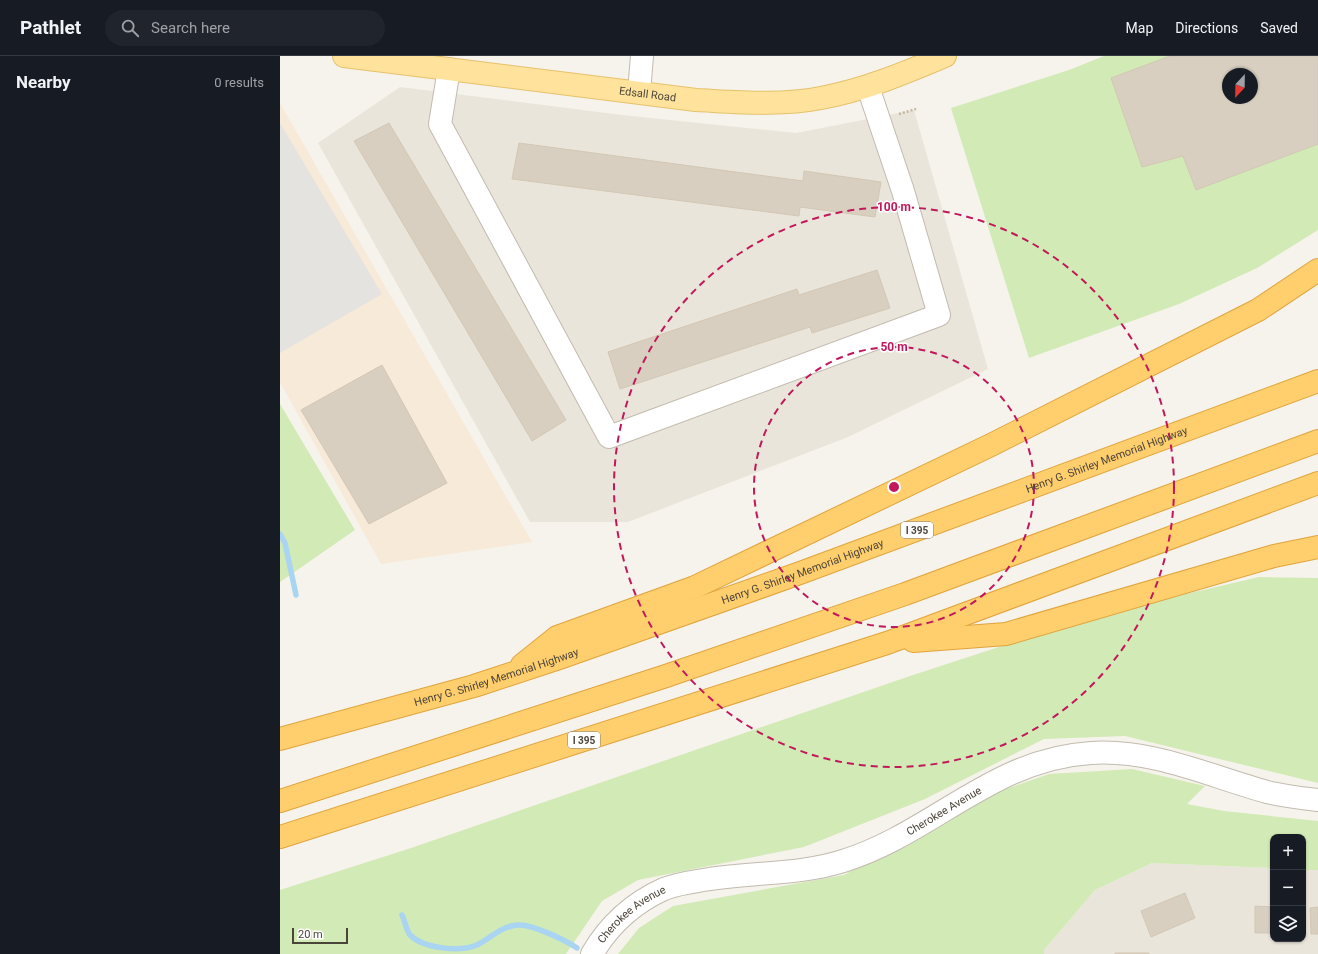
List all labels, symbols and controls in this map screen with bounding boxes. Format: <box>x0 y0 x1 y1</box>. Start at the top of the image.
search box <box>105 10 385 46</box>
text: Pathlet <box>20 16 81 39</box>
icon: search <box>119 17 141 39</box>
text: Search here <box>151 19 230 37</box>
text: Map <box>1126 20 1153 36</box>
text: Directions <box>1175 20 1238 36</box>
text: Saved <box>1260 20 1298 36</box>
north arrow <box>1222 68 1258 104</box>
text: Nearby <box>16 72 71 92</box>
text: 0 results <box>214 75 264 90</box>
street label: Edsall Road <box>618 84 677 104</box>
text: 100 m <box>877 200 911 214</box>
text: 50 m <box>880 340 908 354</box>
street label: Henry G. Shirley Memorial Highway <box>1024 423 1190 495</box>
centre of rings <box>887 480 901 494</box>
road number: I 395 <box>901 522 933 538</box>
street label: Henry G. Shirley Memorial Highway <box>720 536 886 607</box>
street label: Henry G. Shirley Memorial Highway <box>413 645 581 709</box>
road number: I 395 <box>568 732 600 748</box>
street label: Cherokee Avenue <box>904 783 984 838</box>
map controls <box>1270 834 1306 942</box>
button: + <box>1270 834 1306 870</box>
button: − <box>1270 870 1306 906</box>
street label: Cherokee Avenue <box>595 883 668 946</box>
button: layers <box>1270 906 1306 942</box>
scale bar <box>292 926 348 945</box>
text: 20 m <box>298 928 323 941</box>

